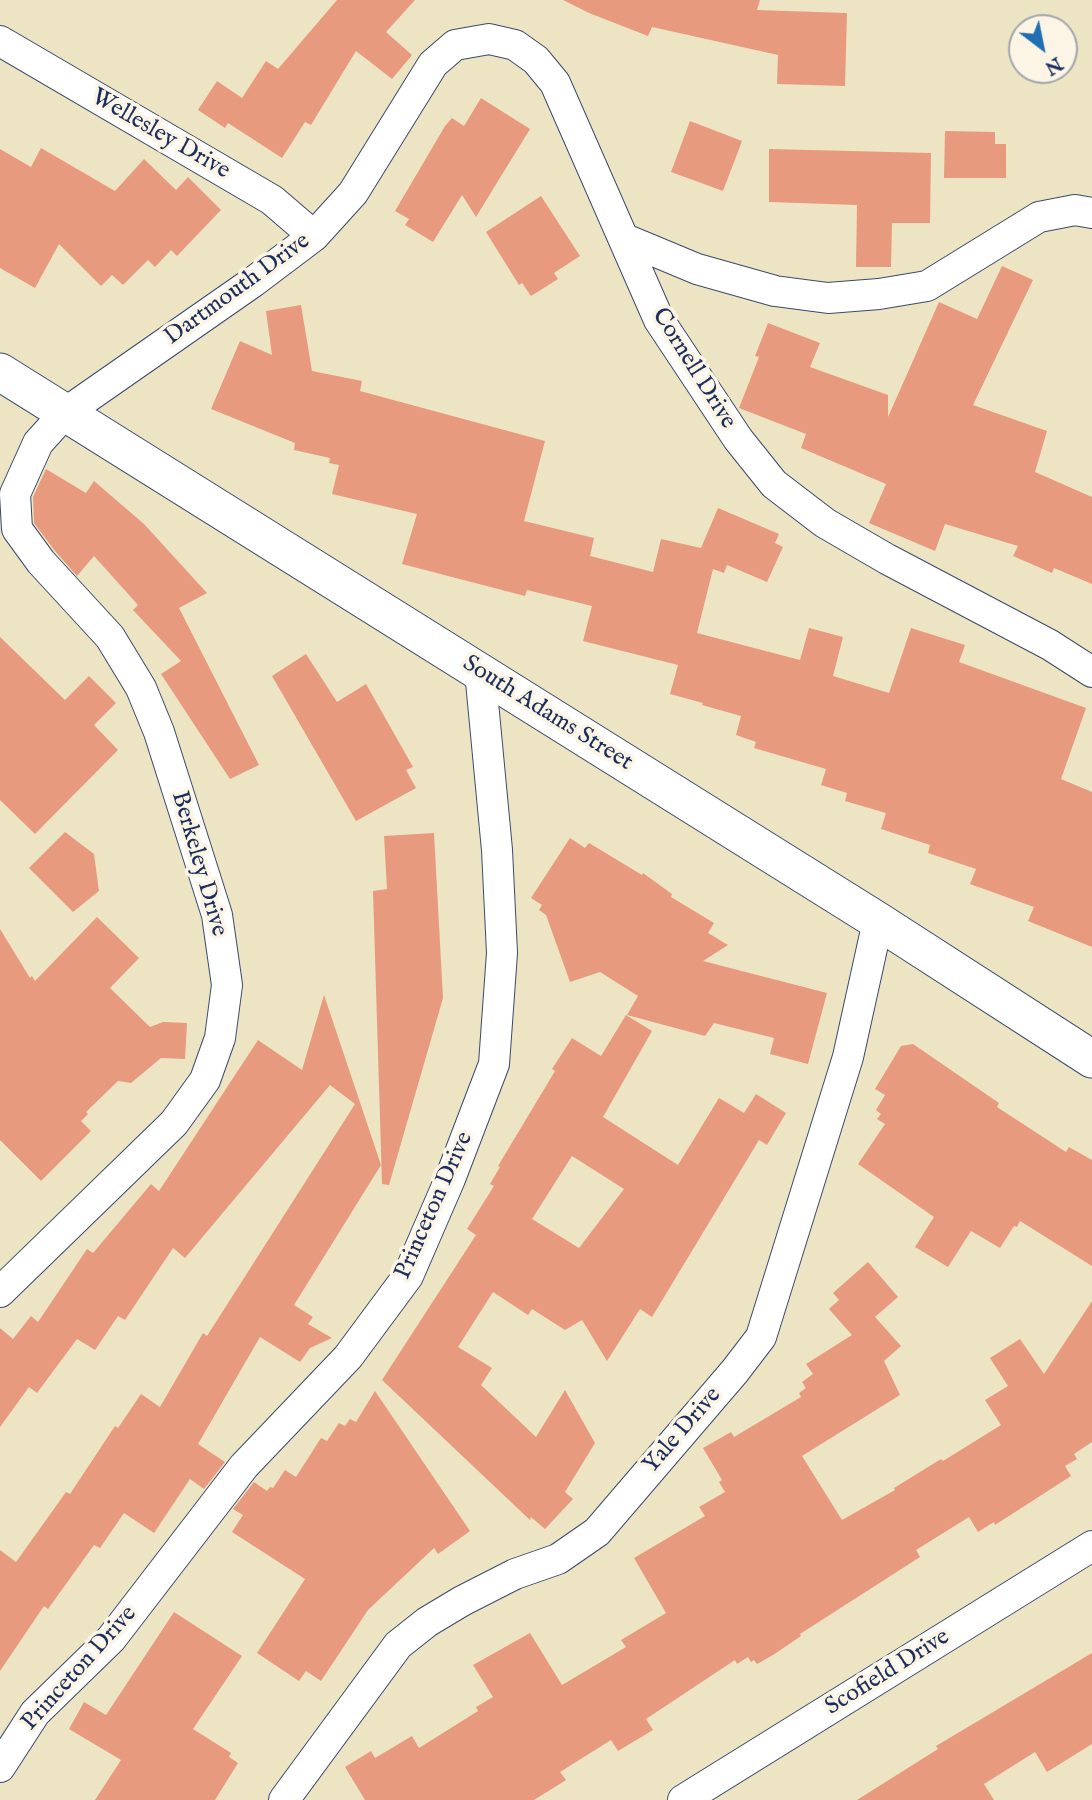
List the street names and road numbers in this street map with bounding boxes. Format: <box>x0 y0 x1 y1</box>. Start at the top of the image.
street label: Wellesley Drive <box>85 84 235 186</box>
street label: Dartmouth Drive <box>160 228 316 352</box>
street label: Cornell Drive <box>645 303 741 435</box>
street label: South Adams Street <box>457 650 637 778</box>
street label: Berkeley Drive <box>164 788 232 940</box>
street label: Princeton Drive <box>390 1128 480 1284</box>
street label: Yale Drive <box>638 1382 728 1480</box>
street label: Princeton Drive <box>16 1601 144 1737</box>
street label: Scofield Drive <box>821 1623 955 1723</box>

